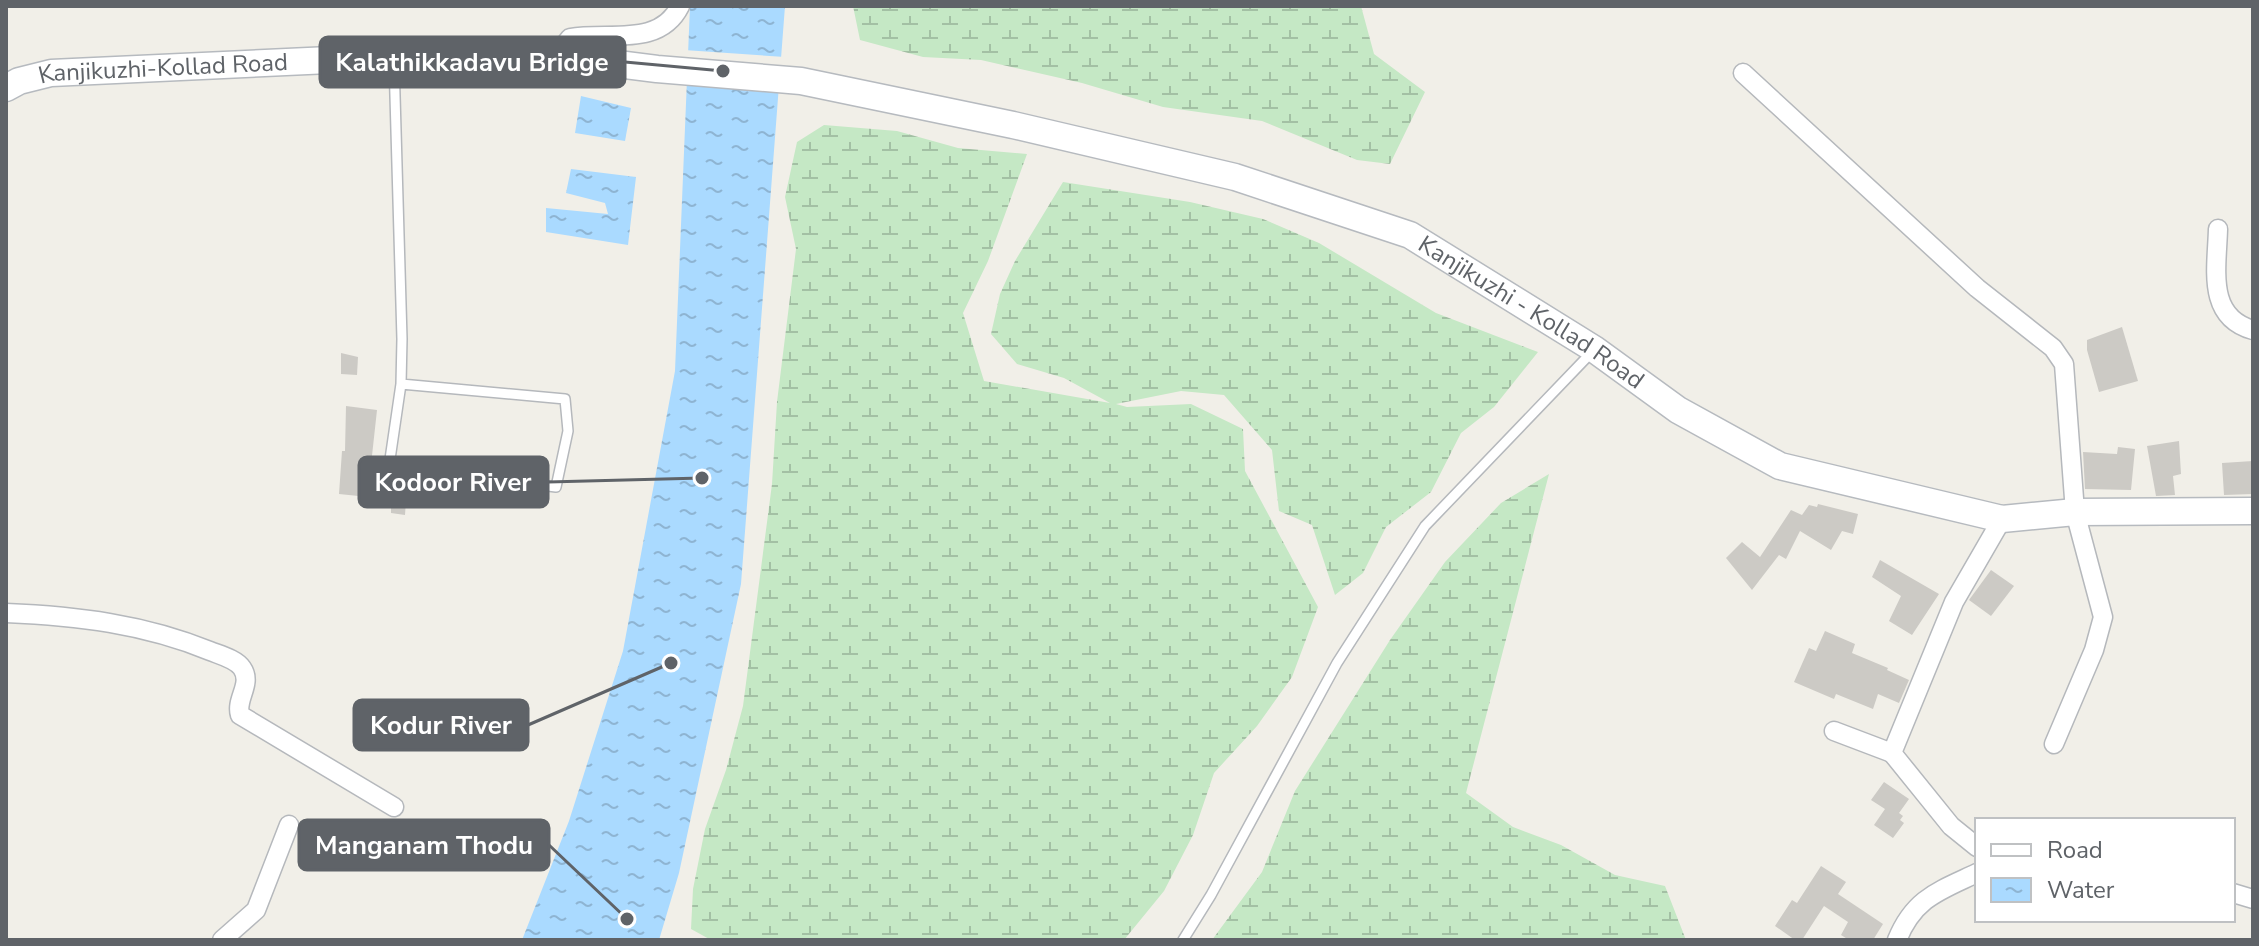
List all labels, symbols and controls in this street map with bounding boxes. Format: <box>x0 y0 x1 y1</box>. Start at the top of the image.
callout: Kalathikkadavu Bridge <box>320 37 625 87</box>
text: Kalathikkadavu Bridge <box>335 45 609 80</box>
street label: Kanjikuzhi-Kollad Road <box>35 46 289 92</box>
street label: Kanjikuzhi - Kollad Road <box>1412 228 1651 396</box>
callout: Kodoor River <box>359 457 548 507</box>
text: Kodoor River <box>375 465 532 500</box>
callout: Kodur River <box>354 700 528 750</box>
text: Kodur River <box>370 708 513 743</box>
legend <box>1975 818 2235 922</box>
callout: Manganam Thodu <box>299 820 549 870</box>
text: Manganam Thodu <box>315 828 533 863</box>
text: Road <box>2047 834 2103 866</box>
text: Water <box>2047 874 2115 906</box>

